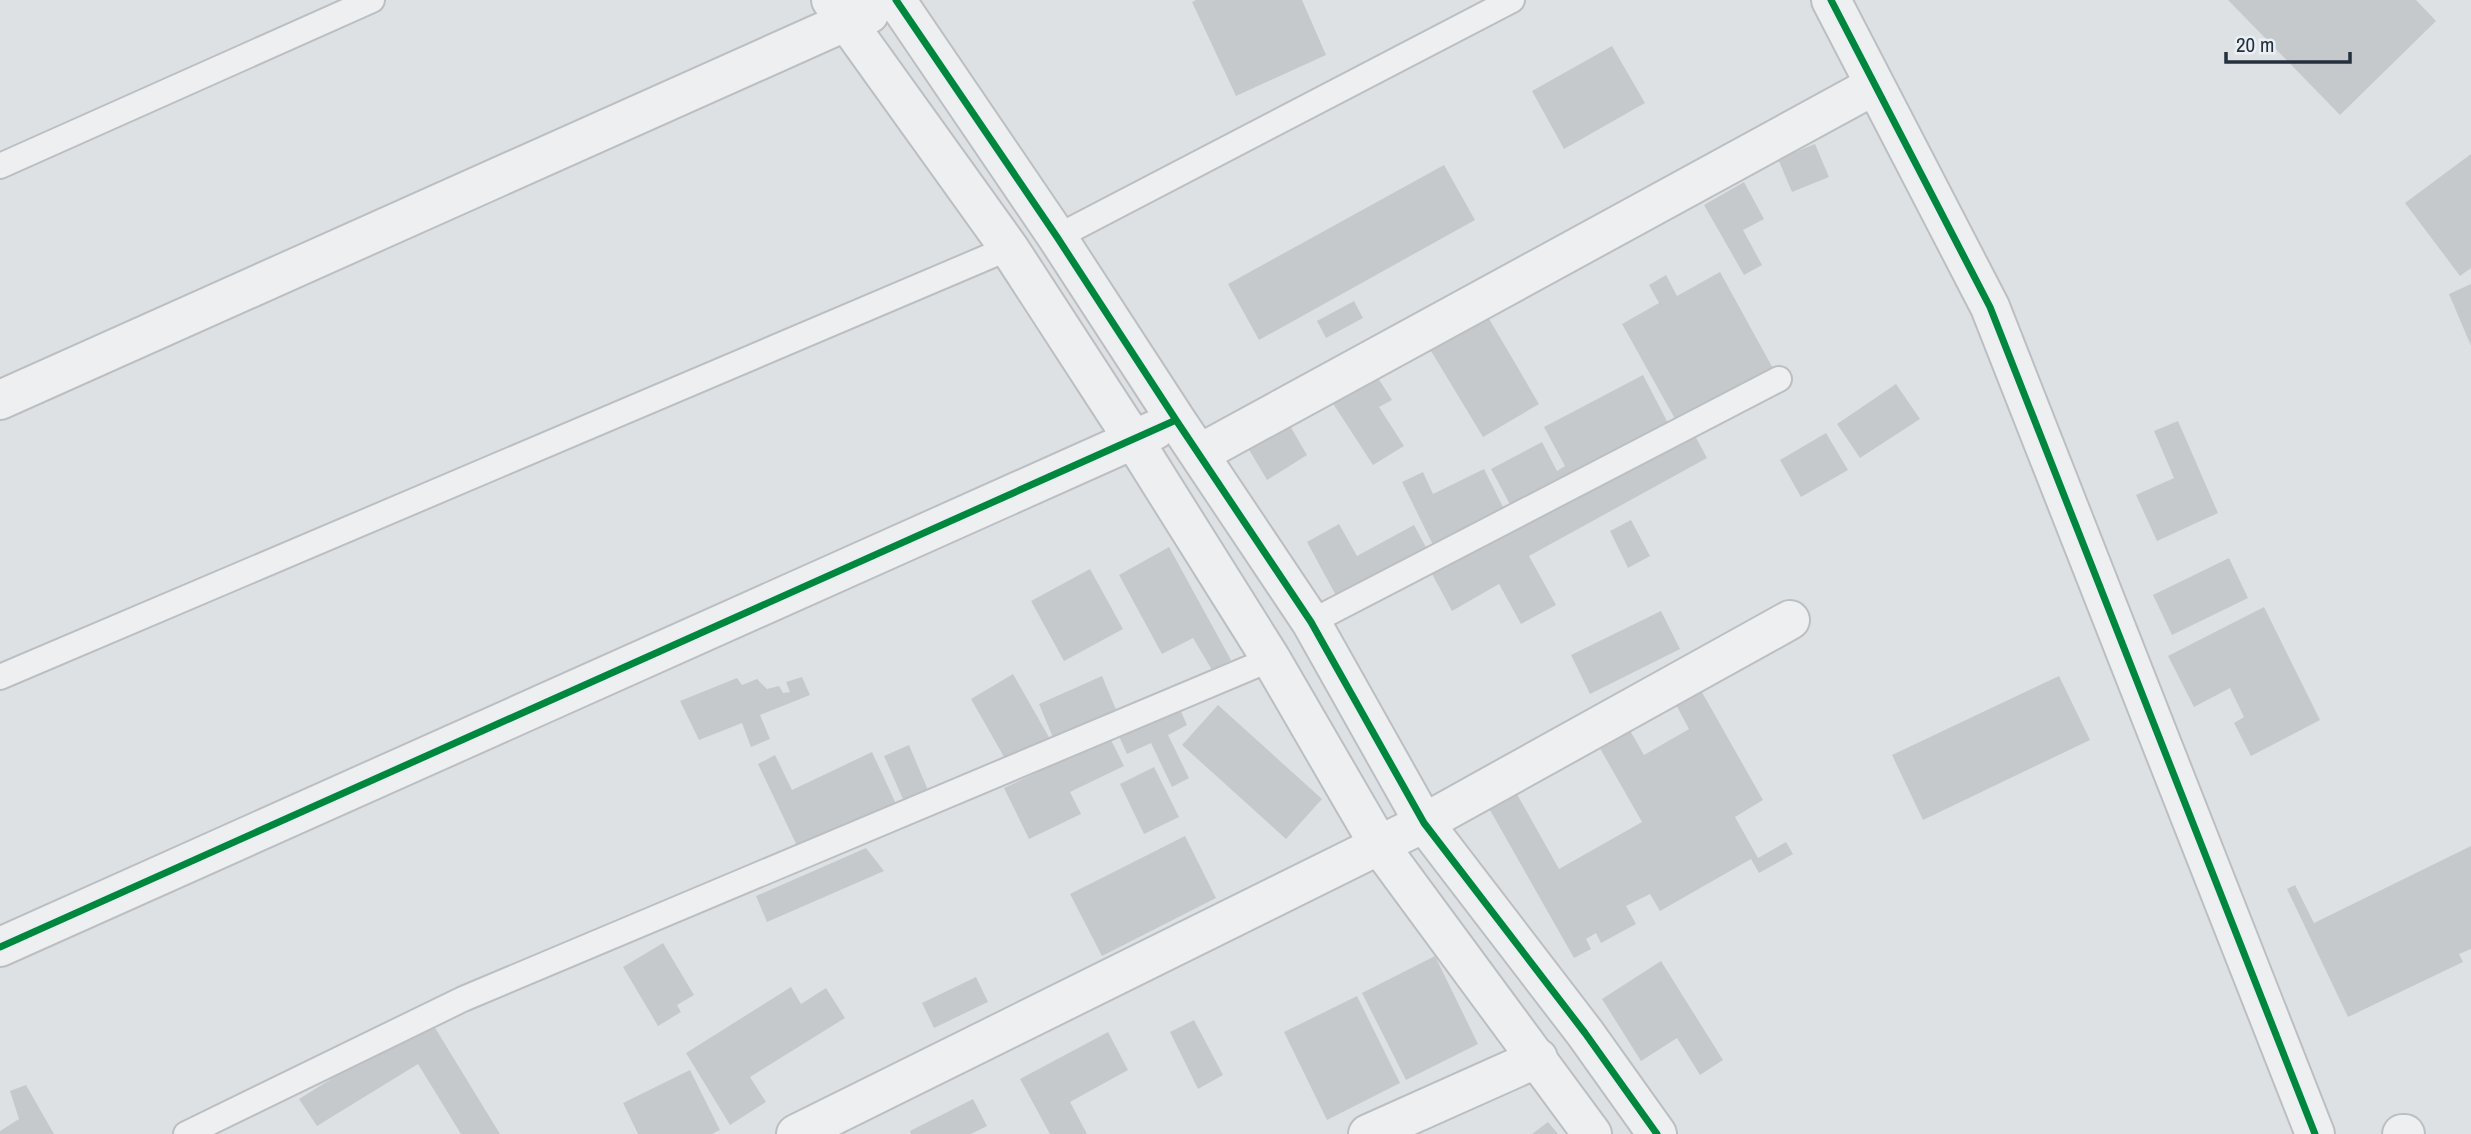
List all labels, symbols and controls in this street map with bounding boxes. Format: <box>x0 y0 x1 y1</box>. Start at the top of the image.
scale bar <box>2226 21 2350 65</box>
text: 20 m <box>2236 30 2274 59</box>

